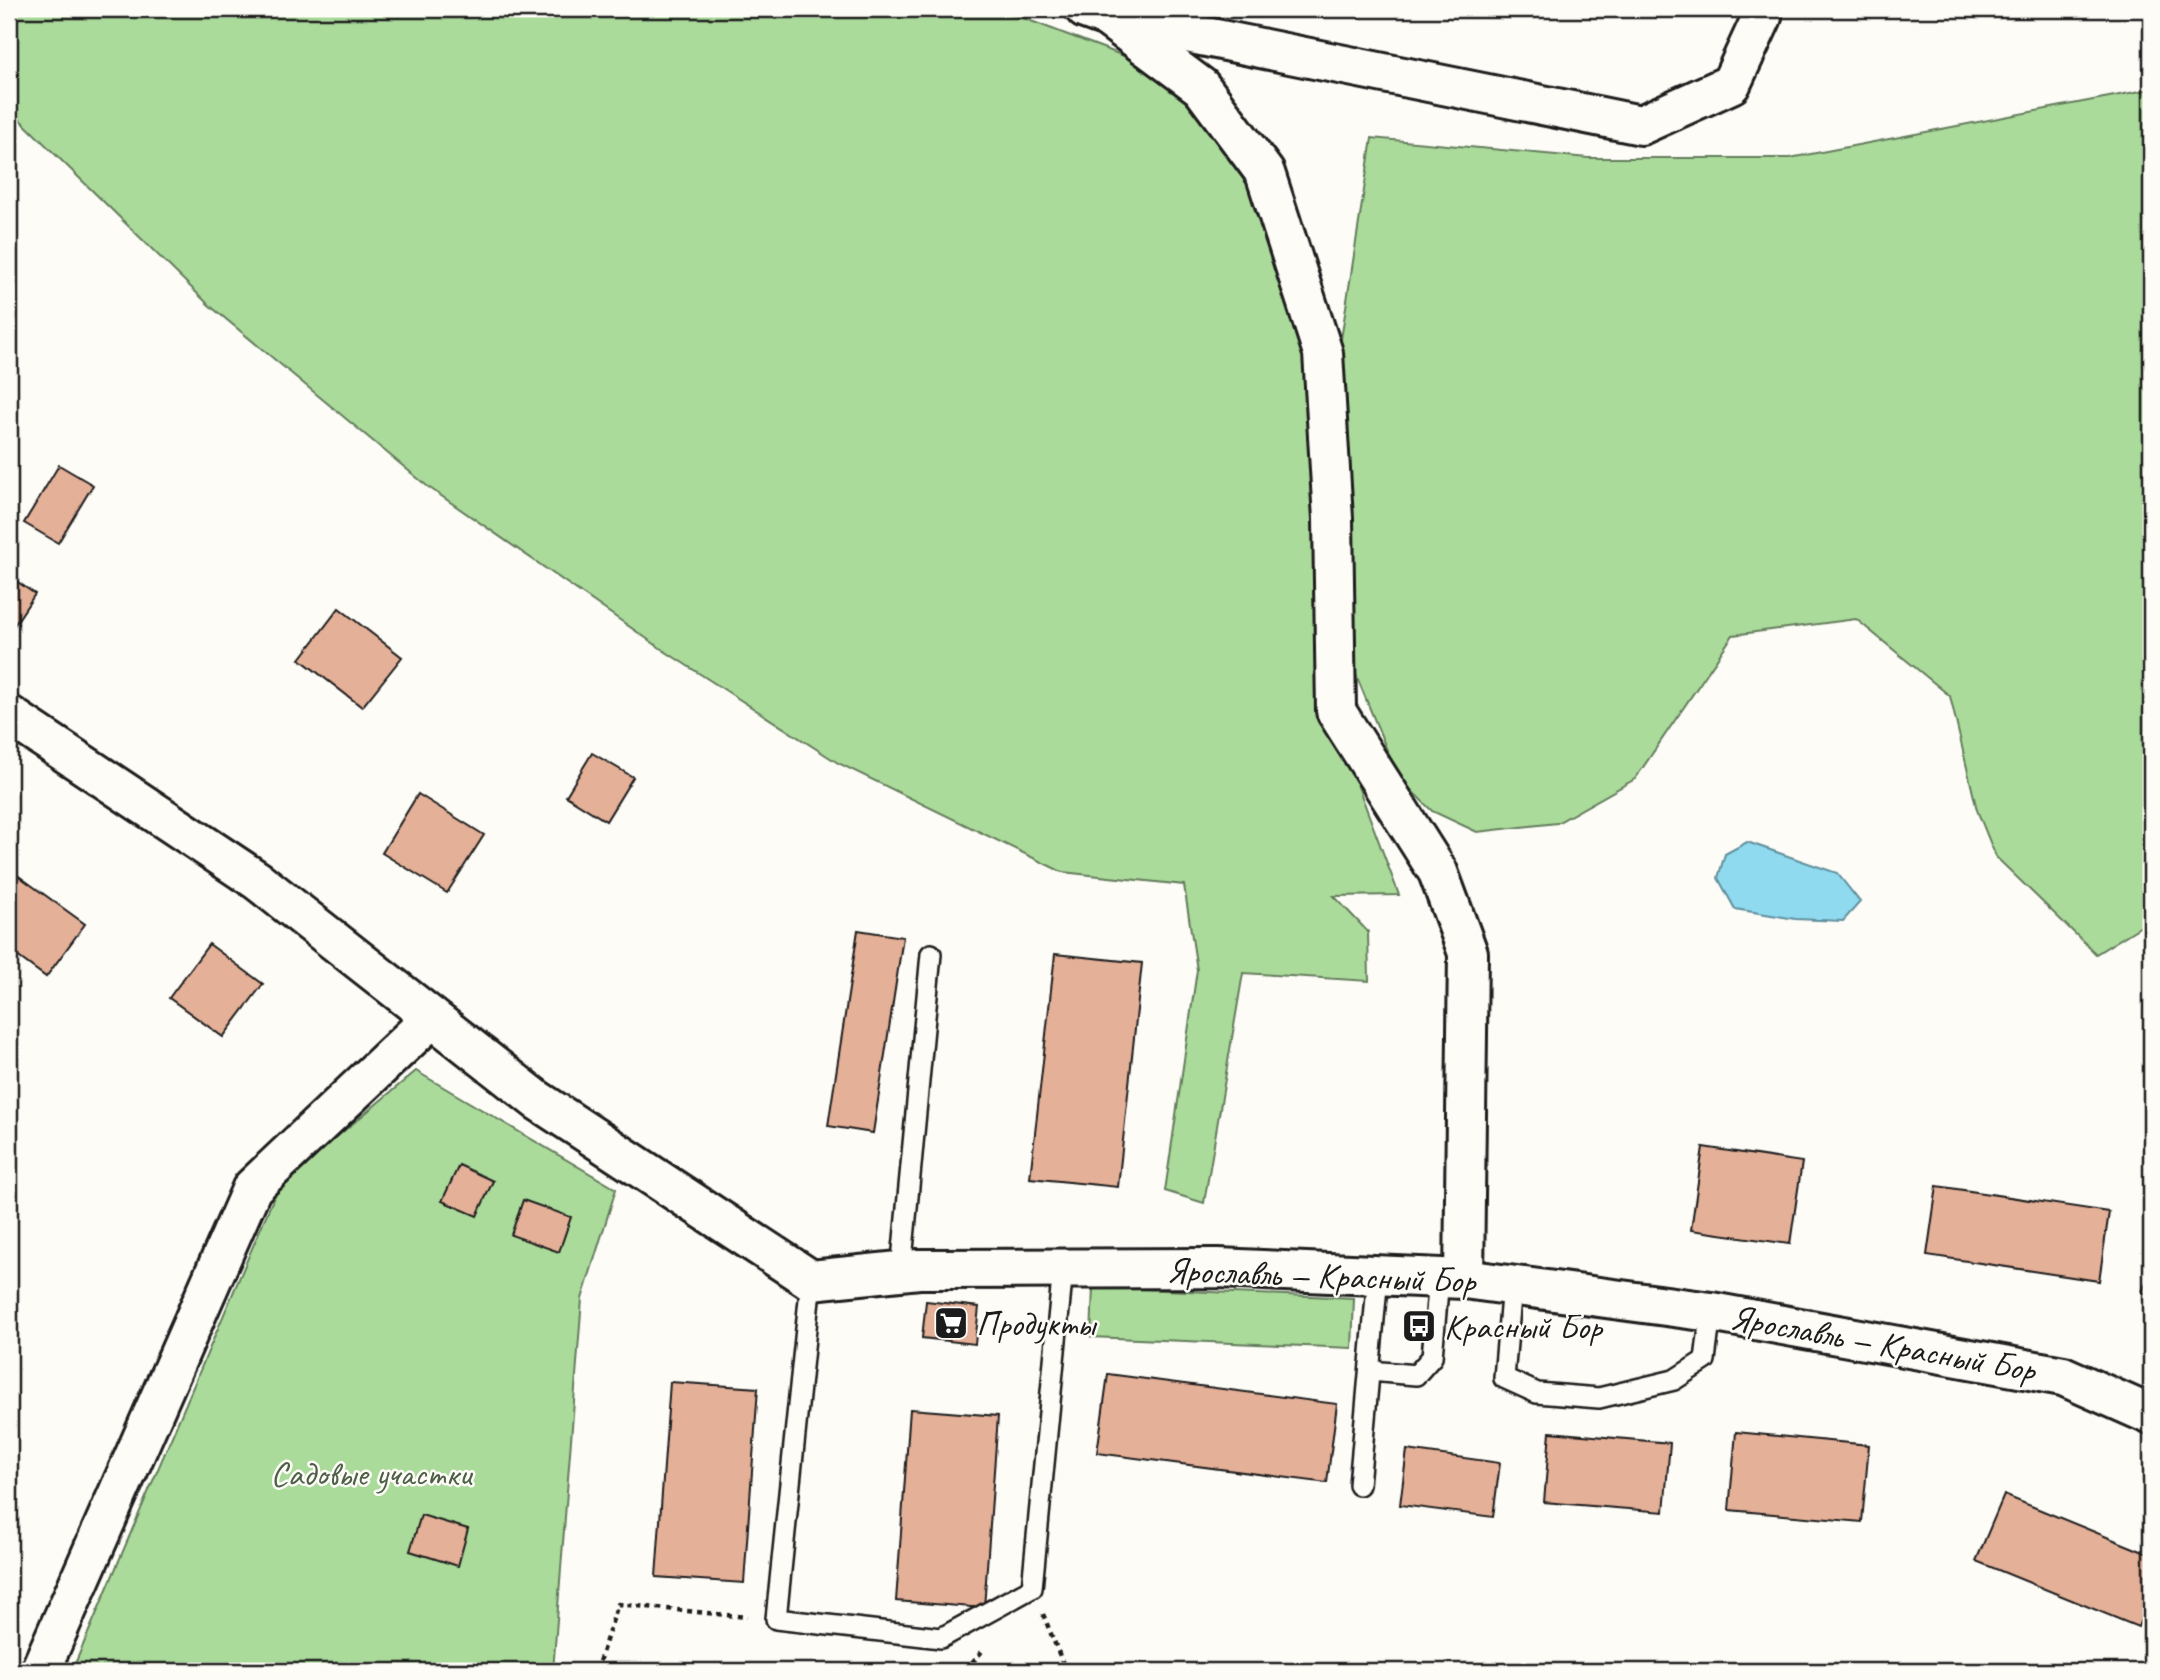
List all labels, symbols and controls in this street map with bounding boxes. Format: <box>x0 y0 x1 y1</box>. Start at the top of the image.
street label: Ярославль — Красный Бор <box>1166 1248 1478 1303</box>
street label: Ярославль — Красный Бор <box>1727 1295 2041 1393</box>
place label: Продукты <box>976 1301 1097 1346</box>
supermarket icon: Продукты <box>932 1304 970 1342</box>
place label: Красный Бор <box>1444 1304 1604 1349</box>
bus stop icon: Красный Бор <box>1400 1307 1438 1345</box>
park label: Садовые участки <box>271 1451 473 1496</box>

